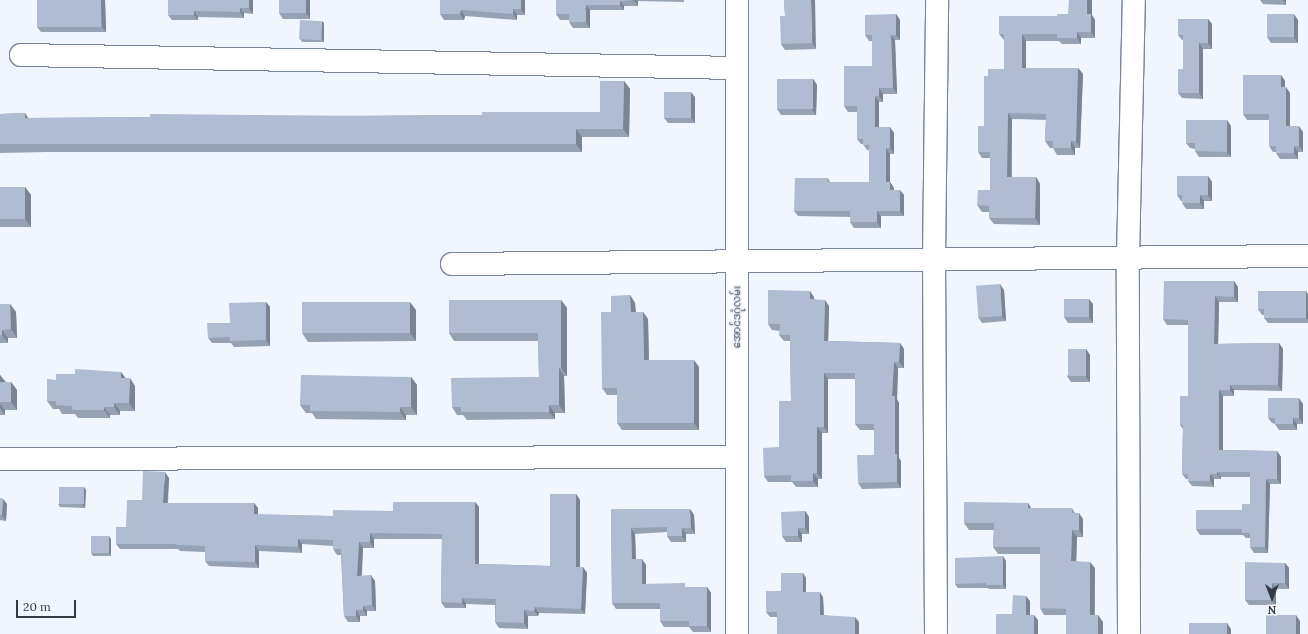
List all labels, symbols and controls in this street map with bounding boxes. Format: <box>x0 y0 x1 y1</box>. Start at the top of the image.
street label: အောင်ဒဂုံလမ်း <box>731 286 743 348</box>
north arrow <box>1252 578 1292 618</box>
scale bar <box>18 592 78 618</box>
text: 20 m <box>23 599 51 614</box>
text: N <box>1268 603 1276 617</box>

